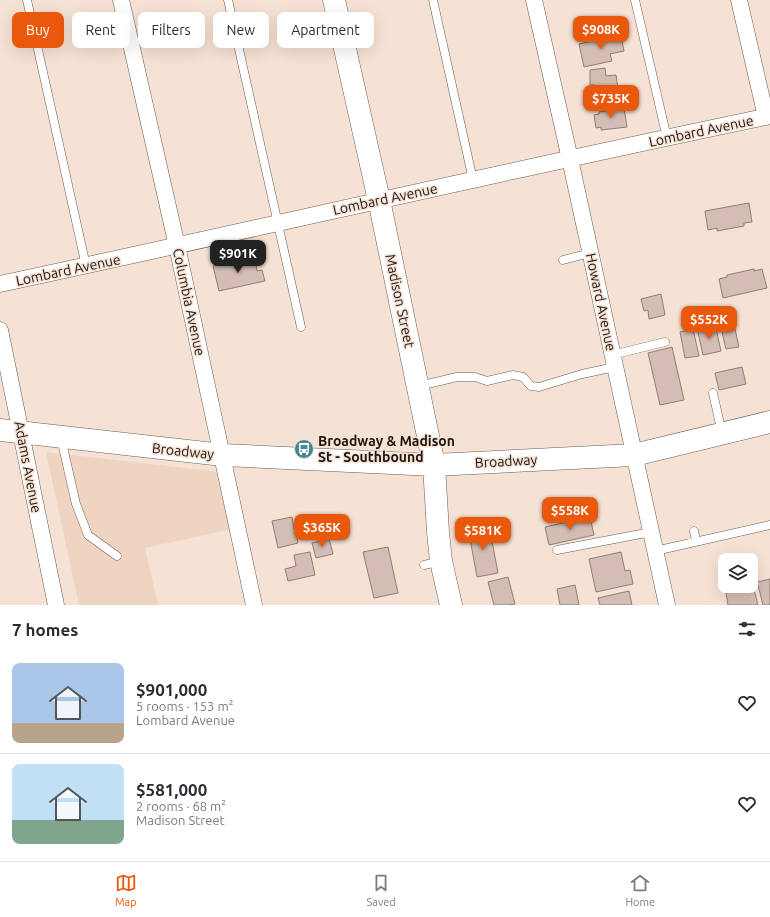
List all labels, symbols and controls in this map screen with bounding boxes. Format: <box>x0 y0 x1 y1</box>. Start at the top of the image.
chip: Buy <box>12 12 64 48</box>
chip: Rent <box>72 12 130 48</box>
chip: Filters <box>138 12 205 48</box>
chip: New <box>213 12 269 48</box>
chip: Apartment <box>277 12 374 48</box>
pin: $908K <box>573 16 629 50</box>
text: $908K <box>582 22 620 36</box>
pin: $735K <box>583 85 639 119</box>
text: $735K <box>592 91 630 105</box>
street label: Lombard Avenue <box>647 112 755 150</box>
street label: Lombard Avenue <box>331 180 439 218</box>
pin: $901K <box>210 240 266 274</box>
text: $901K <box>219 246 257 260</box>
street label: Columbia Avenue <box>170 247 208 357</box>
street label: Lombard Avenue <box>14 251 122 289</box>
street label: Howard Avenue <box>583 252 619 352</box>
street label: Madison Street <box>382 253 418 350</box>
pin: $552K <box>681 306 737 340</box>
text: $552K <box>690 312 728 326</box>
street label: Adams Avenue <box>11 420 45 514</box>
place label: Broadway & Madison St - Southbound <box>318 433 455 465</box>
bus stop icon: Broadway & Madison St - Southbound <box>293 438 315 460</box>
street label: Broadway <box>151 440 215 462</box>
street label: Broadway <box>474 451 538 471</box>
pin: $558K <box>542 497 598 531</box>
text: $558K <box>551 503 589 517</box>
pin: $365K <box>294 514 350 548</box>
pin: $581K <box>455 517 511 551</box>
text: $365K <box>303 520 341 534</box>
text: $581K <box>464 523 502 537</box>
map controls <box>718 553 758 593</box>
button: layers <box>718 553 758 593</box>
icon: filters <box>736 618 758 640</box>
text: 7 homes <box>12 620 78 639</box>
icon: home <box>44 679 92 727</box>
text: $901,000 <box>136 680 207 699</box>
icon: heart <box>736 692 758 714</box>
text: 5 rooms · 153 m² <box>136 699 233 713</box>
text: Lombard Avenue <box>136 713 235 727</box>
icon: home <box>44 780 92 828</box>
text: $581,000 <box>136 780 207 799</box>
icon: heart <box>736 793 758 815</box>
text: 2 rooms · 68 m² <box>136 799 226 813</box>
text: Madison Street <box>136 813 225 827</box>
tab: Map <box>115 872 137 908</box>
tab: Saved <box>367 872 396 908</box>
tab: Home <box>625 872 655 908</box>

